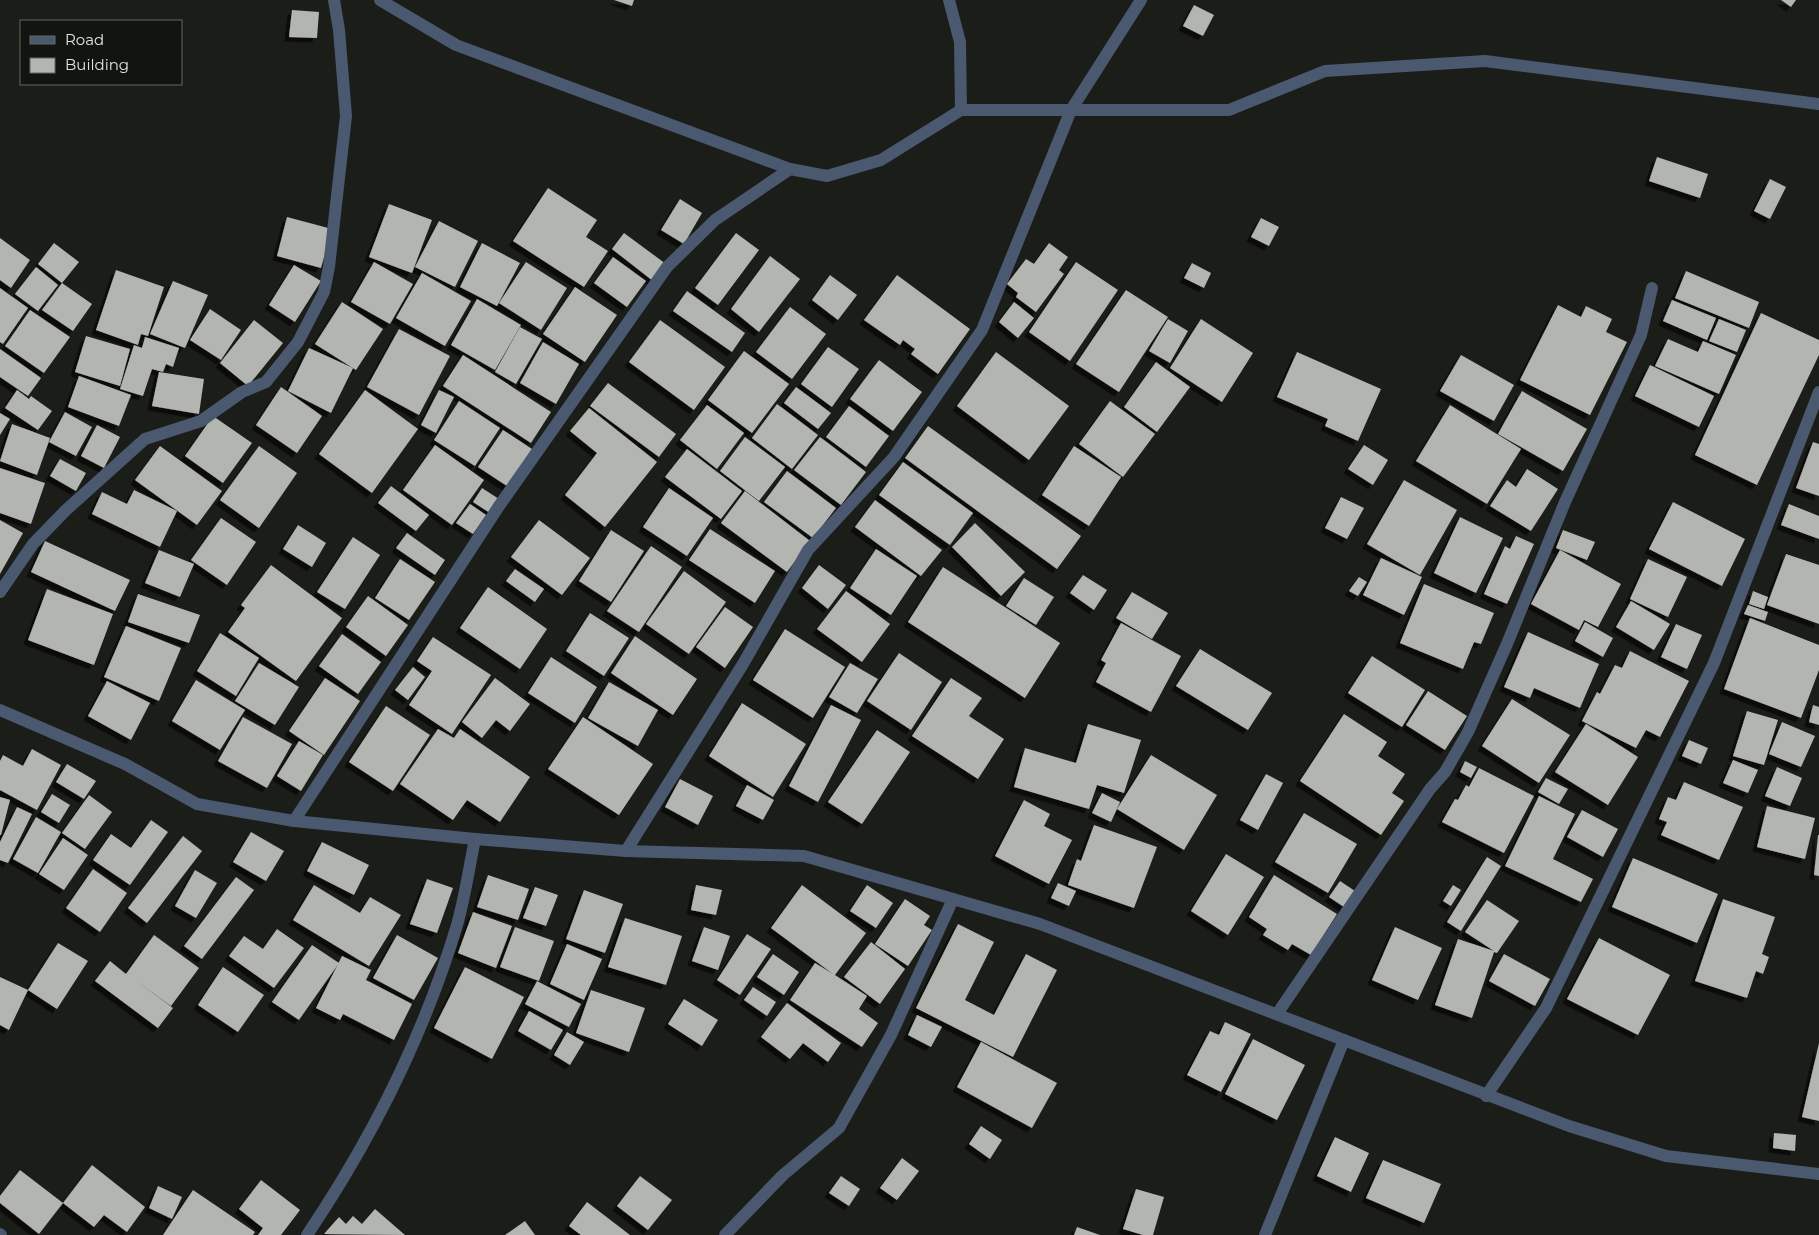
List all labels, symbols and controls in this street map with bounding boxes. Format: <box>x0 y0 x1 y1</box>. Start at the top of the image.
legend <box>20 20 182 85</box>
text: Road <box>65 30 104 49</box>
text: Building <box>65 55 129 74</box>

